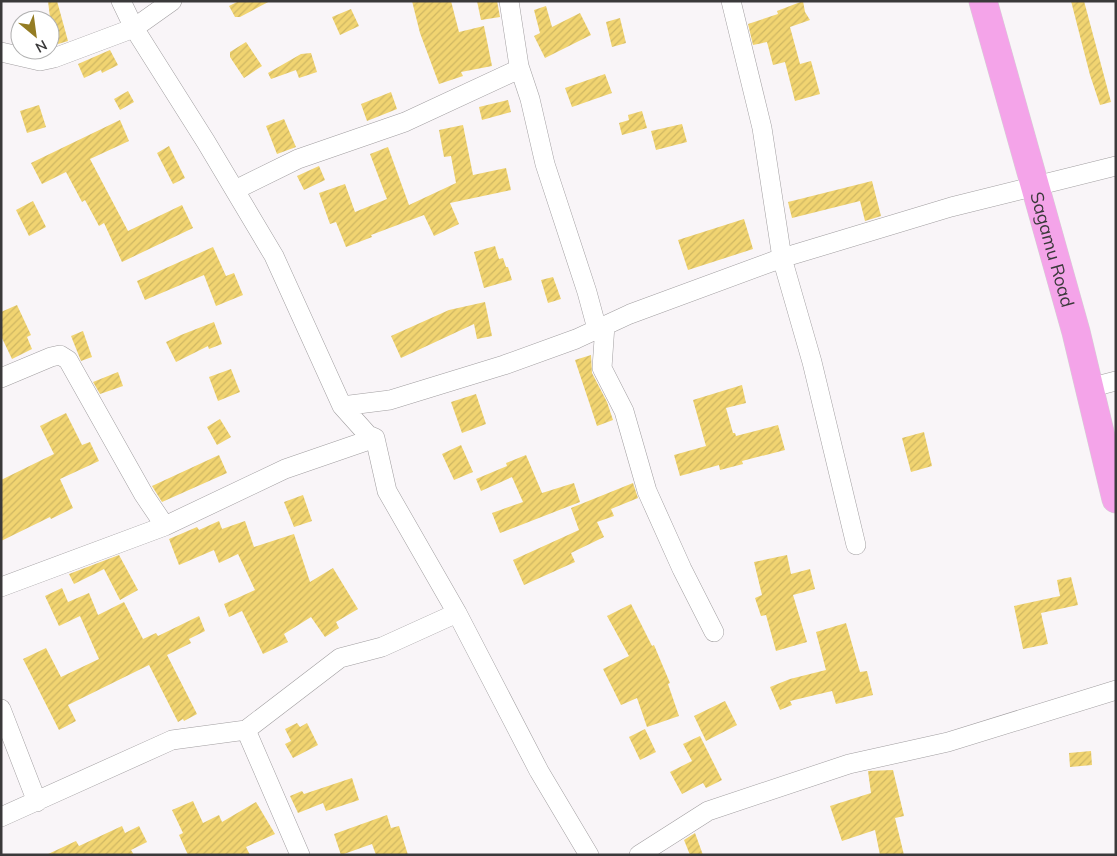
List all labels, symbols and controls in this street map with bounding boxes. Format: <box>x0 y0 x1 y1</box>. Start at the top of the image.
north arrow <box>10 10 60 60</box>
text: N <box>32 36 50 57</box>
street label: Sagamu Road <box>1026 189 1080 310</box>

